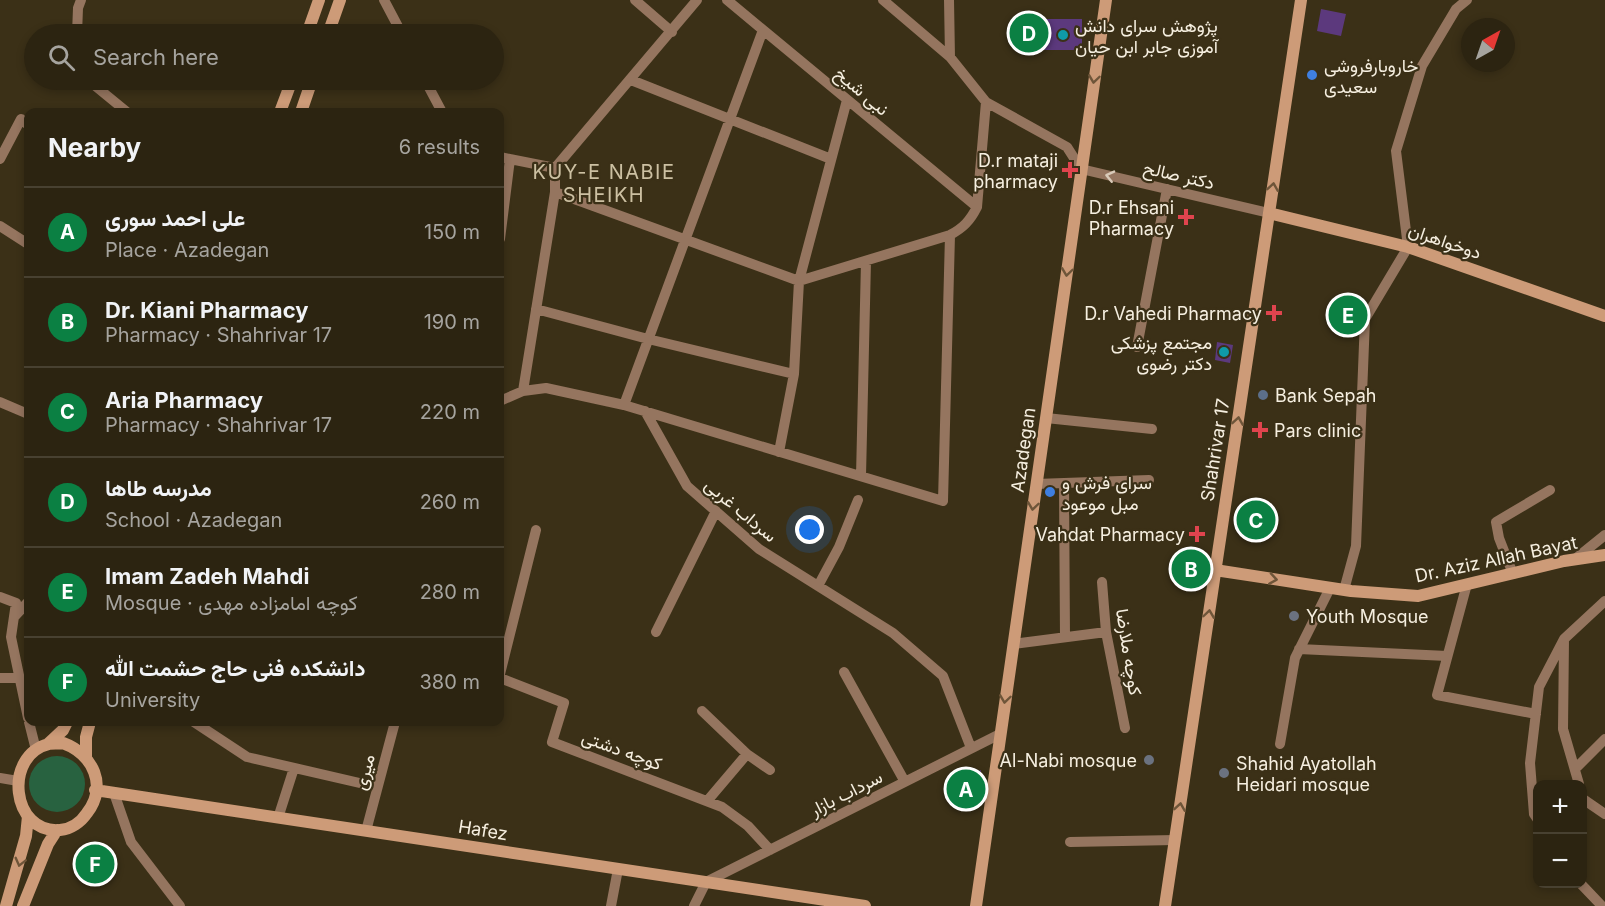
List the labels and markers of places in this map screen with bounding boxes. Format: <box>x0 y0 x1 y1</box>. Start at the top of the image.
pin: D <box>1010 10 1048 56</box>
place label: پژوهش سرای دانش آموزی جابر ابن حیان <box>1075 15 1220 58</box>
marker: پژوهش سرای دانش آموزی جابر ابن حیان <box>1056 28 1070 42</box>
place label: خاروبارفروشی سعیدی <box>1324 55 1418 98</box>
marker: خاروبارفروشی سعیدی <box>1305 68 1319 82</box>
place label: D.r mataji pharmacy <box>973 150 1058 192</box>
marker: D.r mataji pharmacy <box>1063 163 1077 177</box>
place label: D.r Ehsani Pharmacy <box>1089 197 1174 239</box>
marker: D.r Ehsani Pharmacy <box>1179 210 1193 224</box>
pin: E <box>1328 292 1368 338</box>
place label: D.r Vahedi Pharmacy <box>1084 303 1262 324</box>
marker: D.r Vahedi Pharmacy <box>1267 306 1281 320</box>
place label: مجتمع پزشکی دکتر رضوی <box>1111 332 1212 375</box>
marker: مجتمع پزشکی دکتر رضوی <box>1217 345 1231 359</box>
place label: Bank Sepah <box>1275 385 1376 406</box>
marker: Bank Sepah <box>1256 388 1270 402</box>
place label: Pars clinic <box>1274 420 1361 441</box>
marker: Pars clinic <box>1251 421 1269 439</box>
place label: سرای فرش و مبل موعود <box>1062 472 1152 515</box>
marker: سرای فرش و مبل موعود <box>1043 485 1057 499</box>
pin: C <box>1236 498 1276 542</box>
place label: Vahdat Pharmacy <box>1035 524 1185 545</box>
marker: Vahdat Pharmacy <box>1190 527 1204 541</box>
pin: B <box>1172 546 1210 592</box>
place label: Youth Mosque <box>1306 606 1429 627</box>
marker: Youth Mosque <box>1287 609 1301 623</box>
place label: Al-Nabi mosque <box>1000 750 1137 771</box>
marker: Al-Nabi mosque <box>1142 753 1156 767</box>
place label: Shahid Ayatollah Heidari mosque <box>1236 753 1377 795</box>
pin: A <box>946 766 986 812</box>
marker: Shahid Ayatollah Heidari mosque <box>1217 766 1231 780</box>
pin: F <box>76 842 115 886</box>

